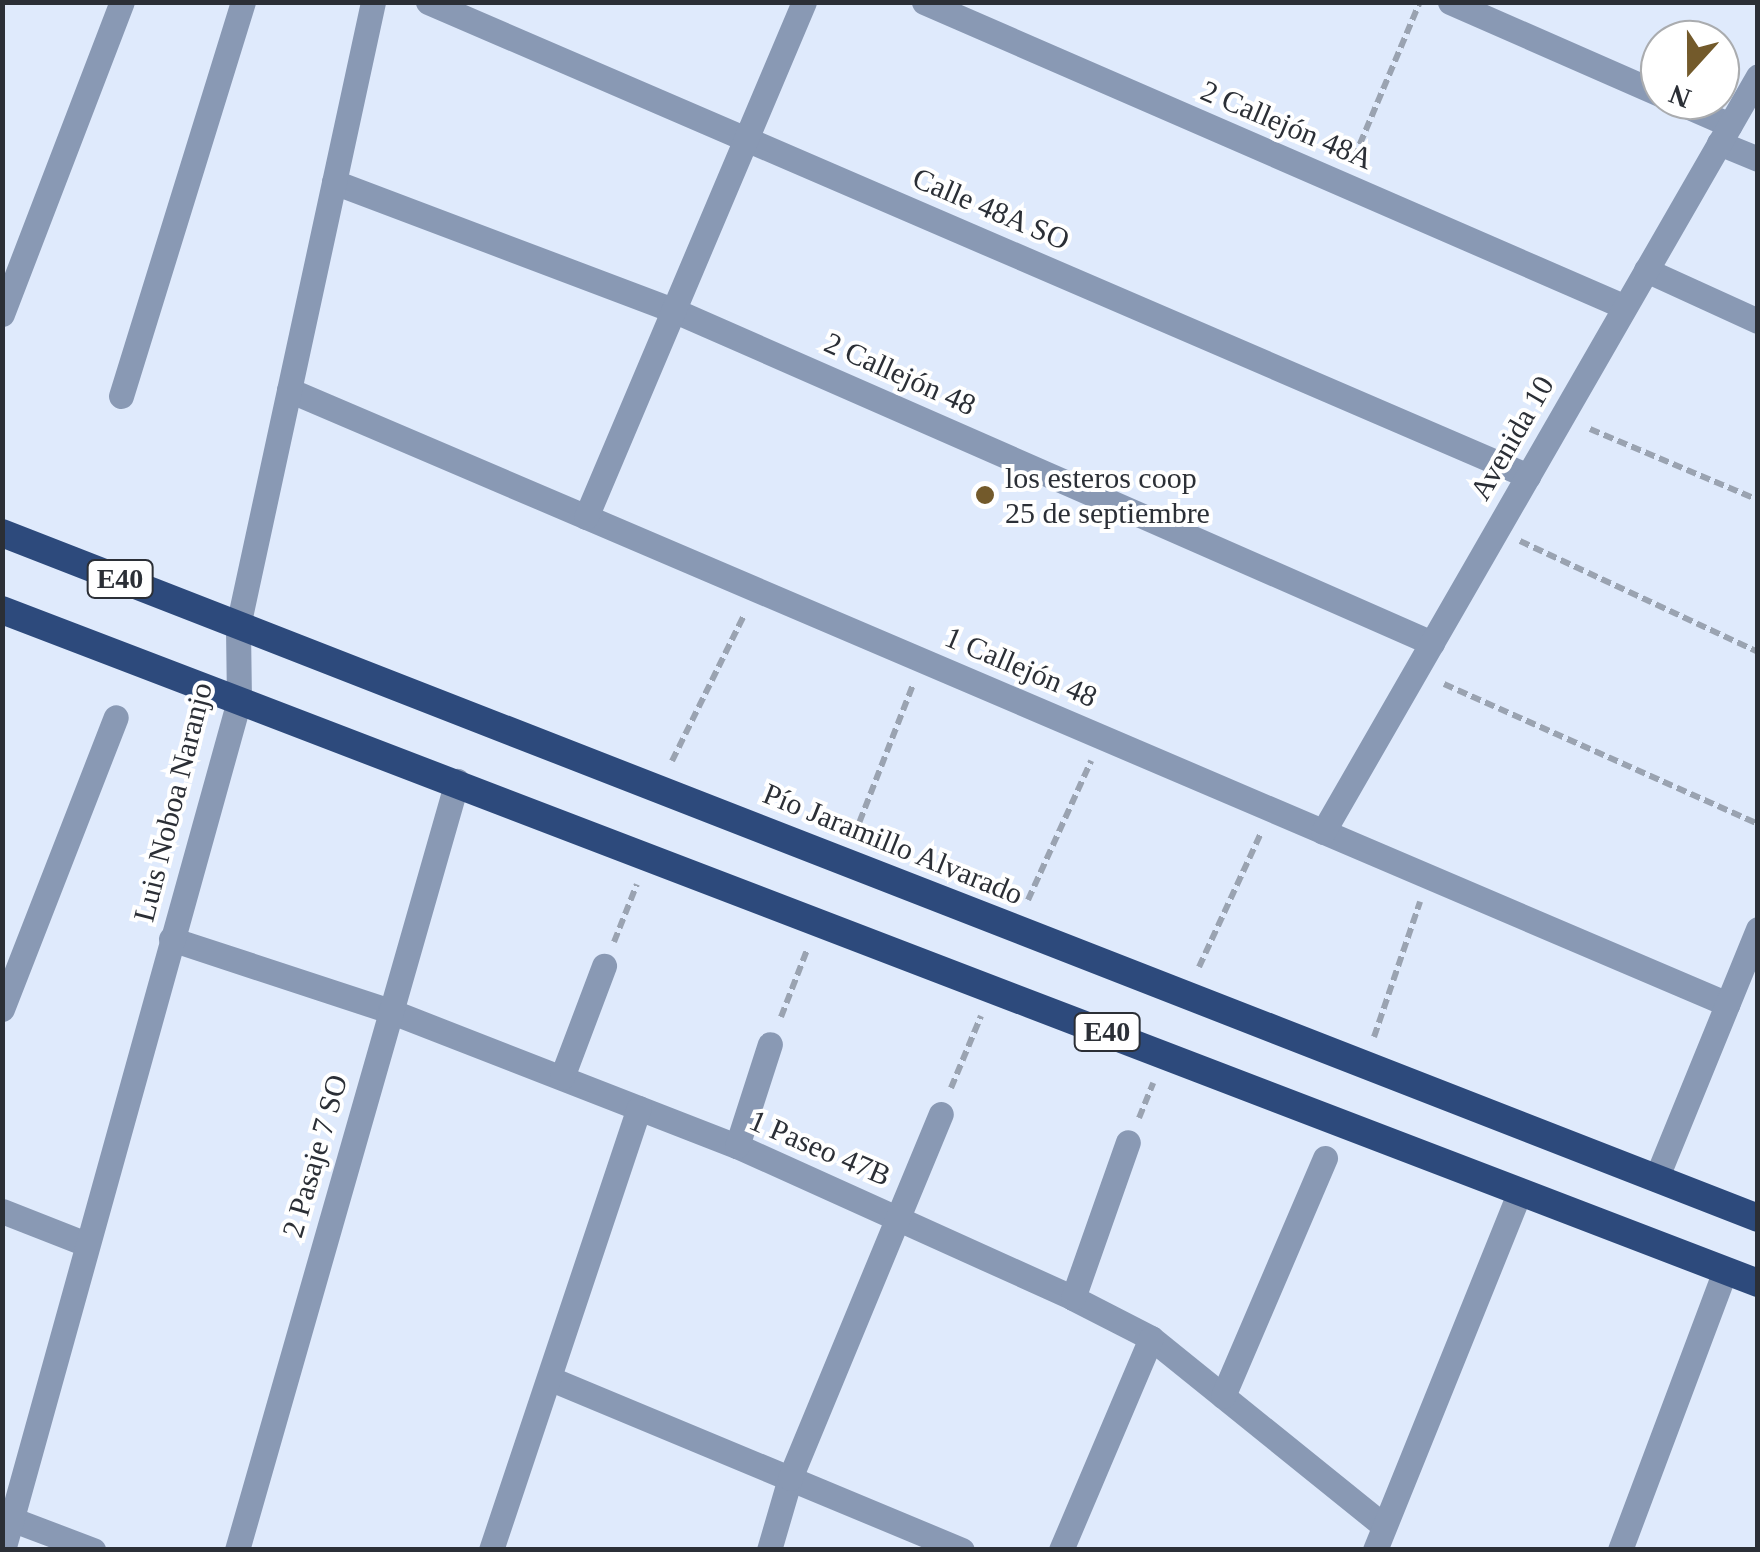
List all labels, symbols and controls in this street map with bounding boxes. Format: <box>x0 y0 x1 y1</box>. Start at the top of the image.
north arrow <box>1640 20 1740 120</box>
street label: 2 Callejón 48A <box>1196 73 1378 177</box>
text: N <box>1665 79 1695 115</box>
street label: Calle 48A SO <box>906 160 1076 258</box>
street label: 2 Callejón 48 <box>819 325 981 423</box>
street label: Avenida 10 <box>1462 370 1562 506</box>
place label: los esteros coop 25 de septiembre <box>1005 460 1210 530</box>
marker: los esteros coop 25 de septiembre <box>974 484 996 506</box>
road number: E40 <box>85 556 155 602</box>
street label: 1 Callejón 48 <box>940 619 1102 715</box>
street label: Luis Noboa Naranjo <box>126 679 220 925</box>
street label: Pío Jaramillo Alvarado <box>757 775 1029 913</box>
road number: E40 <box>1072 1009 1142 1055</box>
street label: 2 Pasaje 7 SO <box>275 1071 355 1241</box>
street label: 1 Paseo 47B <box>744 1102 896 1194</box>

